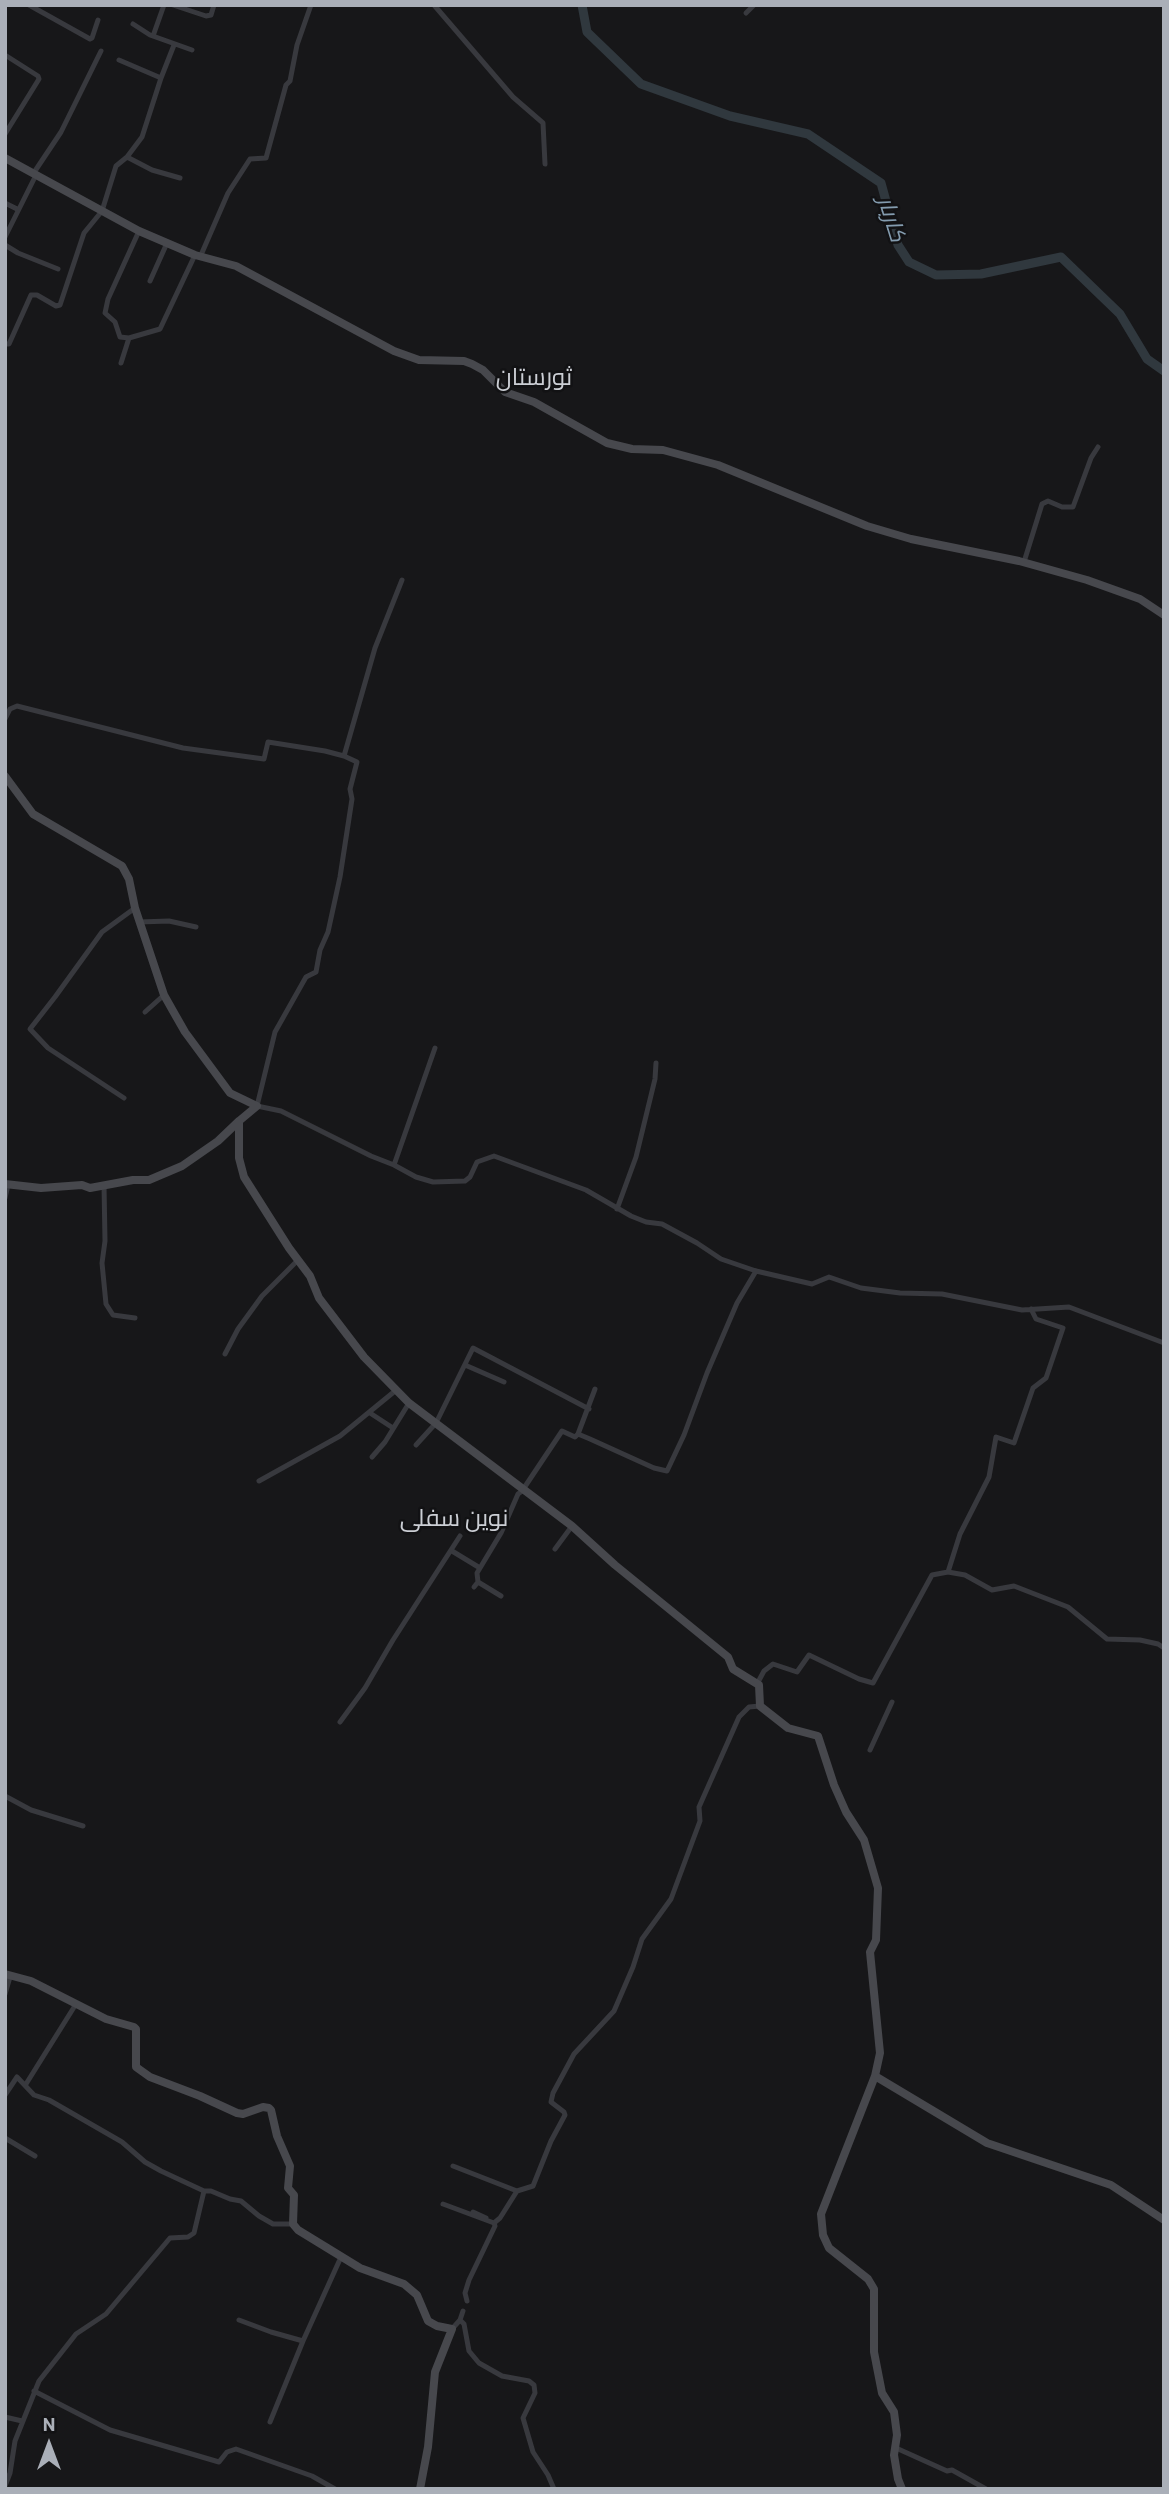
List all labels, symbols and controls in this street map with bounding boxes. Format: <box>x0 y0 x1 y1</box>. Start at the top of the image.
water label: کاربار <box>872 193 912 245</box>
district label: ثورستان <box>496 363 572 391</box>
district label: نوین سفلى <box>400 1504 508 1532</box>
north arrow <box>14 2410 84 2480</box>
text: N <box>43 2412 55 2435</box>

